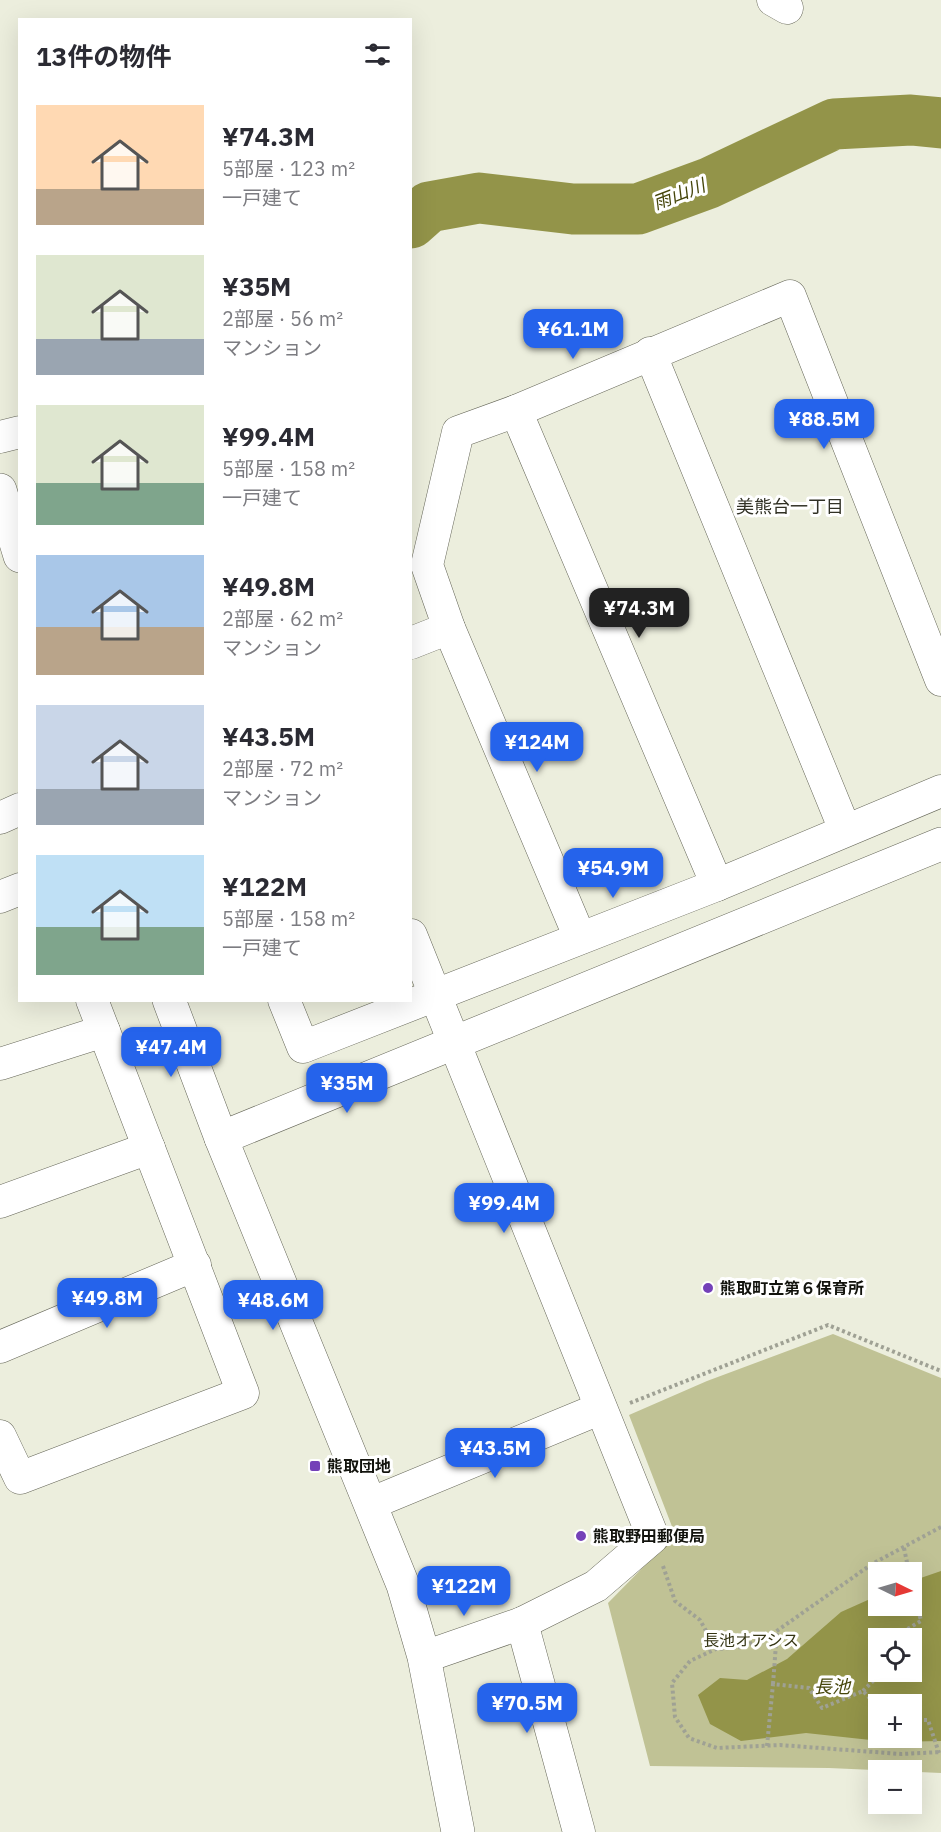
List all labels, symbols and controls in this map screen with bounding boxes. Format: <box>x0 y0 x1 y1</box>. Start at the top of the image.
icon: filters <box>361 38 394 71</box>
text: 13件の物件 <box>36 39 171 73</box>
text: ¥74.3M <box>222 119 315 153</box>
icon: home <box>84 129 156 201</box>
text: 5部屋 · 123 m² <box>222 155 355 182</box>
water label: 雨山川 <box>650 173 710 214</box>
text: 一戸建て <box>222 184 302 211</box>
text: ¥35M <box>222 269 291 303</box>
icon: home <box>84 279 156 351</box>
text: 2部屋 · 56 m² <box>222 305 343 332</box>
pin: ¥61.1M <box>524 309 622 360</box>
text: ¥61.1M <box>537 315 609 342</box>
text: マンション <box>222 334 322 361</box>
pin: ¥88.5M <box>775 399 873 450</box>
text: ¥88.5M <box>788 405 860 432</box>
text: ¥99.4M <box>222 419 315 453</box>
icon: home <box>84 429 156 501</box>
text: 5部屋 · 158 m² <box>222 455 355 482</box>
text: 一戸建て <box>222 484 302 511</box>
district label: 美熊台一丁目 <box>736 495 844 518</box>
text: ¥49.8M <box>222 569 315 603</box>
icon: home <box>84 579 156 651</box>
pin: ¥74.3M <box>590 588 688 639</box>
text: ¥74.3M <box>603 594 675 621</box>
text: 2部屋 · 62 m² <box>222 605 343 632</box>
text: マンション <box>222 634 322 661</box>
text: ¥43.5M <box>222 719 315 753</box>
pin: ¥124M <box>495 722 579 773</box>
text: ¥124M <box>504 728 570 755</box>
icon: home <box>84 729 156 801</box>
text: 2部屋 · 72 m² <box>222 755 343 782</box>
text: マンション <box>222 784 322 811</box>
pin: ¥54.9M <box>564 848 662 899</box>
text: ¥54.9M <box>577 854 649 881</box>
text: ¥122M <box>222 869 307 903</box>
icon: home <box>84 879 156 951</box>
text: 5部屋 · 158 m² <box>222 905 355 932</box>
text: 一戸建て <box>222 934 302 961</box>
pin: ¥47.4M <box>122 1027 220 1078</box>
text: ¥47.4M <box>135 1033 207 1060</box>
pin: ¥35M <box>311 1063 383 1114</box>
text: ¥35M <box>320 1069 374 1096</box>
pin: ¥99.4M <box>455 1183 553 1234</box>
text: ¥99.4M <box>468 1189 540 1216</box>
pin: ¥49.8M <box>58 1278 156 1329</box>
place label: 熊取町立第６保育所 <box>720 1278 864 1298</box>
pin: ¥48.6M <box>224 1280 322 1331</box>
marker: 熊取町立第６保育所 <box>701 1281 715 1295</box>
text: ¥49.8M <box>71 1284 143 1311</box>
text: ¥48.6M <box>237 1286 309 1313</box>
pin: ¥43.5M <box>446 1428 544 1479</box>
text: ¥43.5M <box>459 1434 531 1461</box>
place label: 熊取団地 <box>327 1456 391 1476</box>
marker: 熊取団地 <box>308 1459 322 1473</box>
place label: 熊取野田郵便局 <box>593 1526 705 1546</box>
marker: 熊取野田郵便局 <box>574 1529 588 1543</box>
north arrow <box>868 1562 922 1616</box>
map controls <box>868 1562 922 1814</box>
pin: ¥122M <box>422 1566 506 1617</box>
text: ¥122M <box>431 1572 497 1599</box>
button: locate <box>868 1628 922 1682</box>
park label: 長池オアシス <box>703 1630 799 1650</box>
water label: 長池 <box>814 1675 852 1698</box>
pin: ¥70.5M <box>478 1683 576 1734</box>
text: ¥70.5M <box>491 1689 563 1716</box>
button: + <box>868 1694 922 1748</box>
button: − <box>868 1760 922 1814</box>

